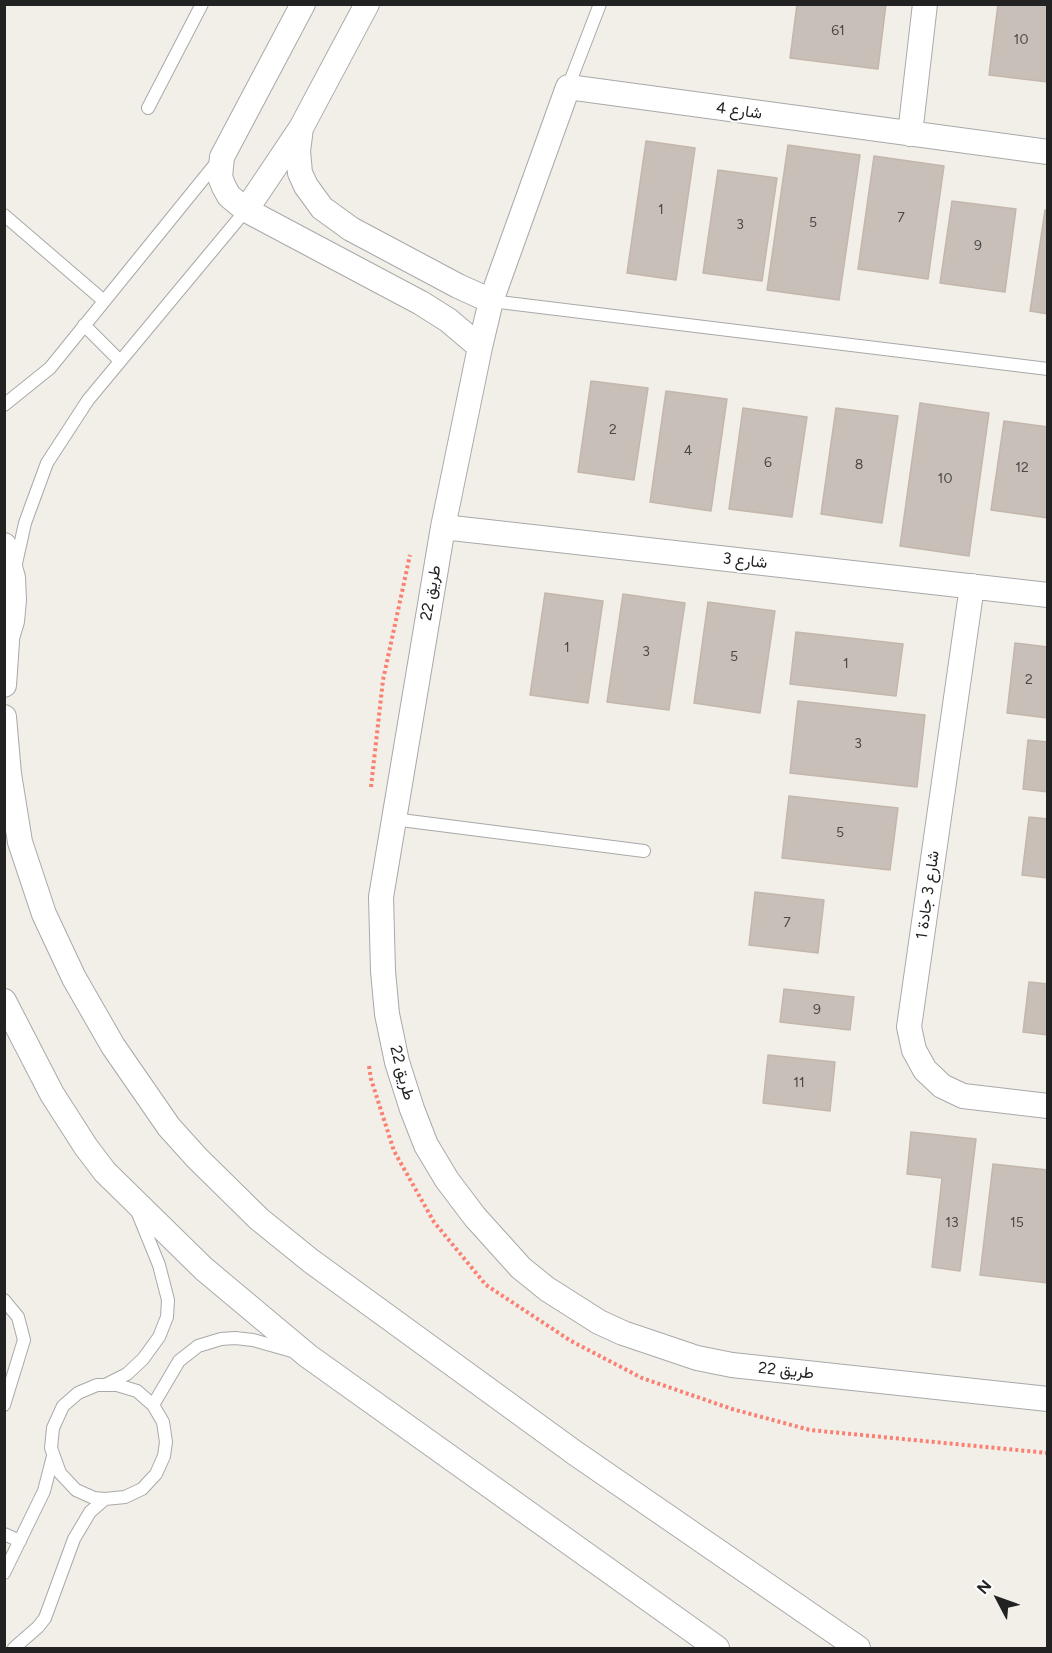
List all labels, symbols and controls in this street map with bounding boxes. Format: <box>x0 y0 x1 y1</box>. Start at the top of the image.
house number: 61 <box>831 23 845 39</box>
house number: 10 <box>1014 32 1028 48</box>
street label: شارع 4 <box>715 98 763 124</box>
house number: 1 <box>658 202 664 218</box>
house number: 7 <box>897 210 905 226</box>
house number: 5 <box>809 215 817 231</box>
house number: 3 <box>736 217 744 233</box>
house number: 9 <box>974 238 982 254</box>
house number: 2 <box>609 422 617 438</box>
house number: 4 <box>684 443 692 459</box>
house number: 6 <box>764 455 772 471</box>
house number: 8 <box>855 457 863 473</box>
house number: 12 <box>1015 460 1029 476</box>
house number: 10 <box>938 471 952 487</box>
street label: شارع 3 <box>722 549 768 573</box>
street label: طريق 22 <box>417 564 445 622</box>
house number: 1 <box>564 640 570 656</box>
house number: 3 <box>642 644 650 660</box>
house number: 5 <box>730 649 738 665</box>
house number: 1 <box>843 656 849 672</box>
house number: 2 <box>1025 672 1033 688</box>
house number: 3 <box>854 736 862 752</box>
house number: 5 <box>836 825 844 841</box>
street label: شارع 3 جادة 1 <box>912 849 944 941</box>
house number: 7 <box>783 915 791 931</box>
house number: 9 <box>813 1002 821 1018</box>
street label: طريق 22 <box>386 1044 418 1102</box>
house number: 11 <box>793 1075 805 1091</box>
house number: 13 <box>945 1215 959 1231</box>
house number: 15 <box>1010 1215 1024 1231</box>
street label: طريق 22 <box>757 1359 815 1383</box>
north arrow <box>968 1569 1028 1629</box>
text: N <box>973 1576 995 1598</box>

